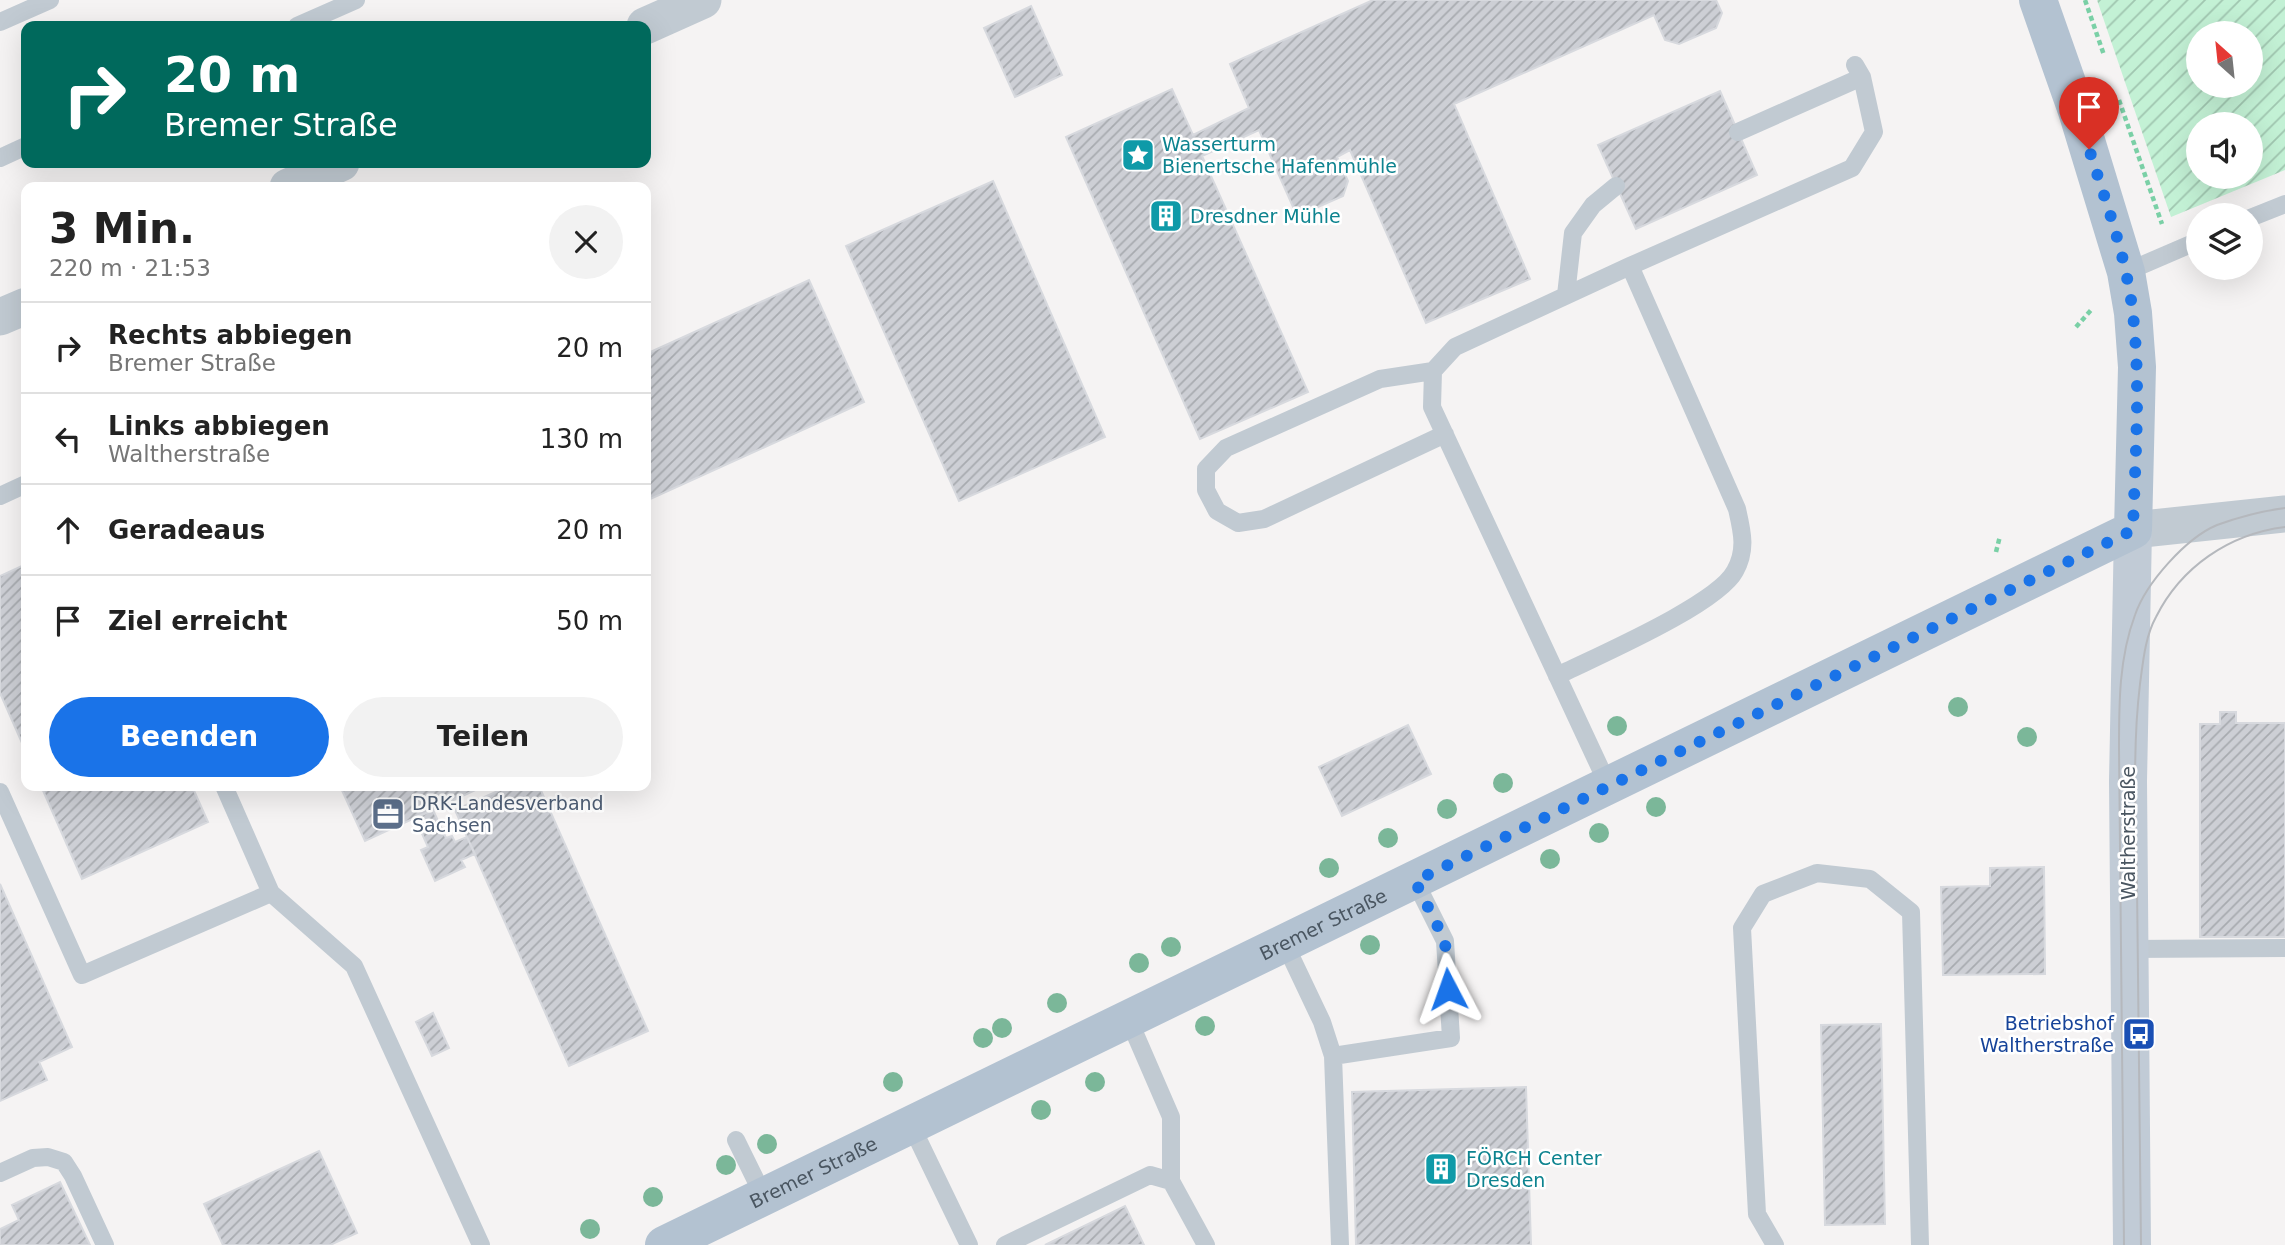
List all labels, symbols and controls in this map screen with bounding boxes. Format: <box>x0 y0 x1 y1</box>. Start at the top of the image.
north arrow <box>2186 21 2263 98</box>
map controls <box>2186 21 2263 280</box>
text: 20 m <box>164 47 300 104</box>
icon: right <box>49 49 140 140</box>
pin <box>2059 77 2119 149</box>
icon: arrive <box>2070 88 2108 126</box>
text: Bremer Straße <box>164 106 398 144</box>
button: sound <box>2186 112 2263 189</box>
place label: Wasserturm Bienertsche Hafenmühle <box>1162 133 1397 177</box>
place icon: Wasserturm Bienertsche Hafenmühle <box>1119 136 1157 174</box>
building icon: Dresdner Mühle <box>1147 197 1185 235</box>
button: layers <box>2186 203 2263 280</box>
text: 3 Min. <box>49 204 195 253</box>
button: close <box>549 205 623 279</box>
place label: Dresdner Mühle <box>1190 205 1341 227</box>
text: 220 m · 21:53 <box>49 255 211 281</box>
text: Rechts abbiegen <box>108 320 353 350</box>
icon: right <box>49 329 87 367</box>
text: 20 m <box>556 333 623 363</box>
text: Bremer Straße <box>108 350 276 376</box>
text: Links abbiegen <box>108 411 330 441</box>
icon: left <box>49 420 87 458</box>
text: 130 m <box>540 424 623 454</box>
text: Waltherstraße <box>108 441 270 467</box>
icon: ahead <box>49 511 87 549</box>
text: Geradeaus <box>108 515 265 545</box>
text: 20 m <box>556 515 623 545</box>
icon: arrive <box>49 602 87 640</box>
text: Ziel erreicht <box>108 606 288 636</box>
text: 50 m <box>556 606 623 636</box>
button: Beenden <box>49 697 329 777</box>
button: Teilen <box>343 697 623 777</box>
street label: Waltherstraße <box>2117 766 2139 900</box>
place label: DRK-Landesverband Sachsen <box>412 792 604 836</box>
office icon: DRK-Landesverband Sachsen <box>369 795 407 833</box>
street label: Bremer Straße <box>1256 884 1390 964</box>
position arrow <box>1411 952 1485 1026</box>
place label: Betriebshof Waltherstraße <box>1980 1012 2115 1056</box>
bus stop icon: Betriebshof Waltherstraße <box>2120 1015 2158 1053</box>
street label: Bremer Straße <box>746 1132 881 1213</box>
place label: FÖRCH Center Dresden <box>1466 1147 1602 1191</box>
building icon: FÖRCH Center Dresden <box>1422 1150 1460 1188</box>

